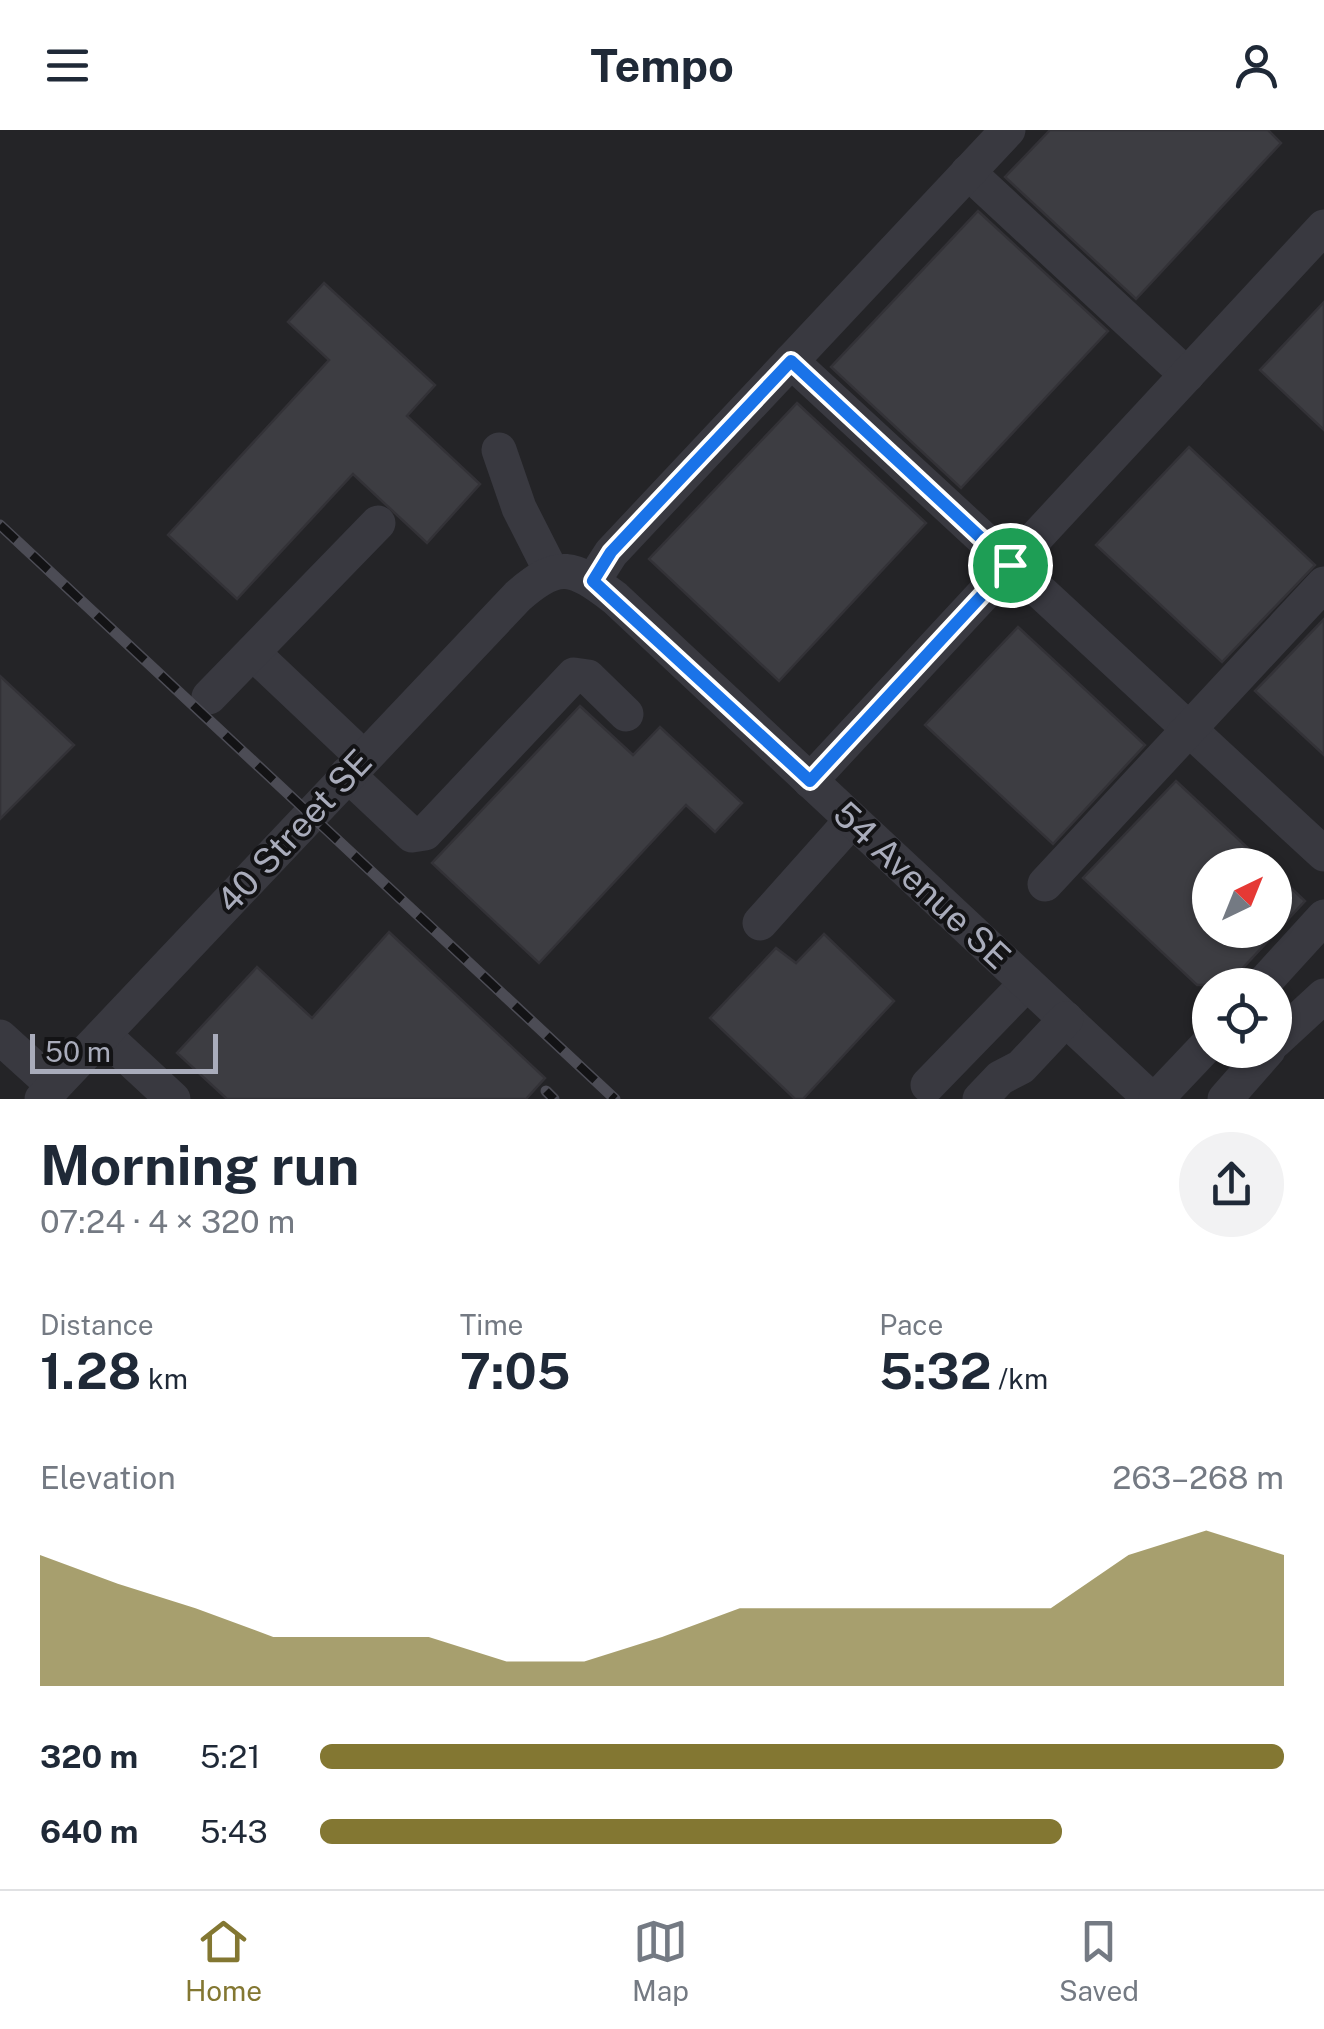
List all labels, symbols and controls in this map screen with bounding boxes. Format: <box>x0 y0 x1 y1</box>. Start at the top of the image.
icon: menu <box>40 38 95 93</box>
icon: person <box>1229 38 1284 93</box>
text: Tempo <box>590 39 734 92</box>
pin <box>968 523 1053 608</box>
icon: arrive <box>983 538 1038 593</box>
street label: 40 Street SE <box>208 741 380 921</box>
street label: 54 Avenue SE <box>825 793 1019 977</box>
north arrow <box>1192 848 1292 948</box>
map controls <box>1192 848 1292 1068</box>
button: locate <box>1192 968 1292 1068</box>
scale bar <box>30 1029 218 1074</box>
text: 50 m <box>45 1035 111 1068</box>
button: share <box>1179 1132 1284 1237</box>
text: Morning run <box>40 1133 359 1197</box>
text: 07:24 · 4 × 320 m <box>40 1203 295 1240</box>
text: Distance <box>40 1308 154 1341</box>
text: Time <box>460 1308 523 1341</box>
text: Pace <box>879 1308 943 1341</box>
text: 1.28 <box>40 1341 141 1400</box>
text: 7:05 <box>460 1341 570 1400</box>
text: 5:32 <box>879 1341 992 1400</box>
text: km <box>141 1362 188 1395</box>
text: /km <box>992 1362 1048 1395</box>
text: Elevation <box>40 1459 176 1496</box>
text: 263–268 m <box>1112 1459 1284 1496</box>
text: 320 m <box>40 1738 138 1775</box>
text: 5:21 <box>200 1738 260 1775</box>
text: 640 m <box>40 1813 139 1850</box>
text: 5:43 <box>200 1813 268 1850</box>
tab: Home <box>185 1914 262 2007</box>
tab: Map <box>632 1914 689 2007</box>
tab: Saved <box>1059 1914 1139 2007</box>

